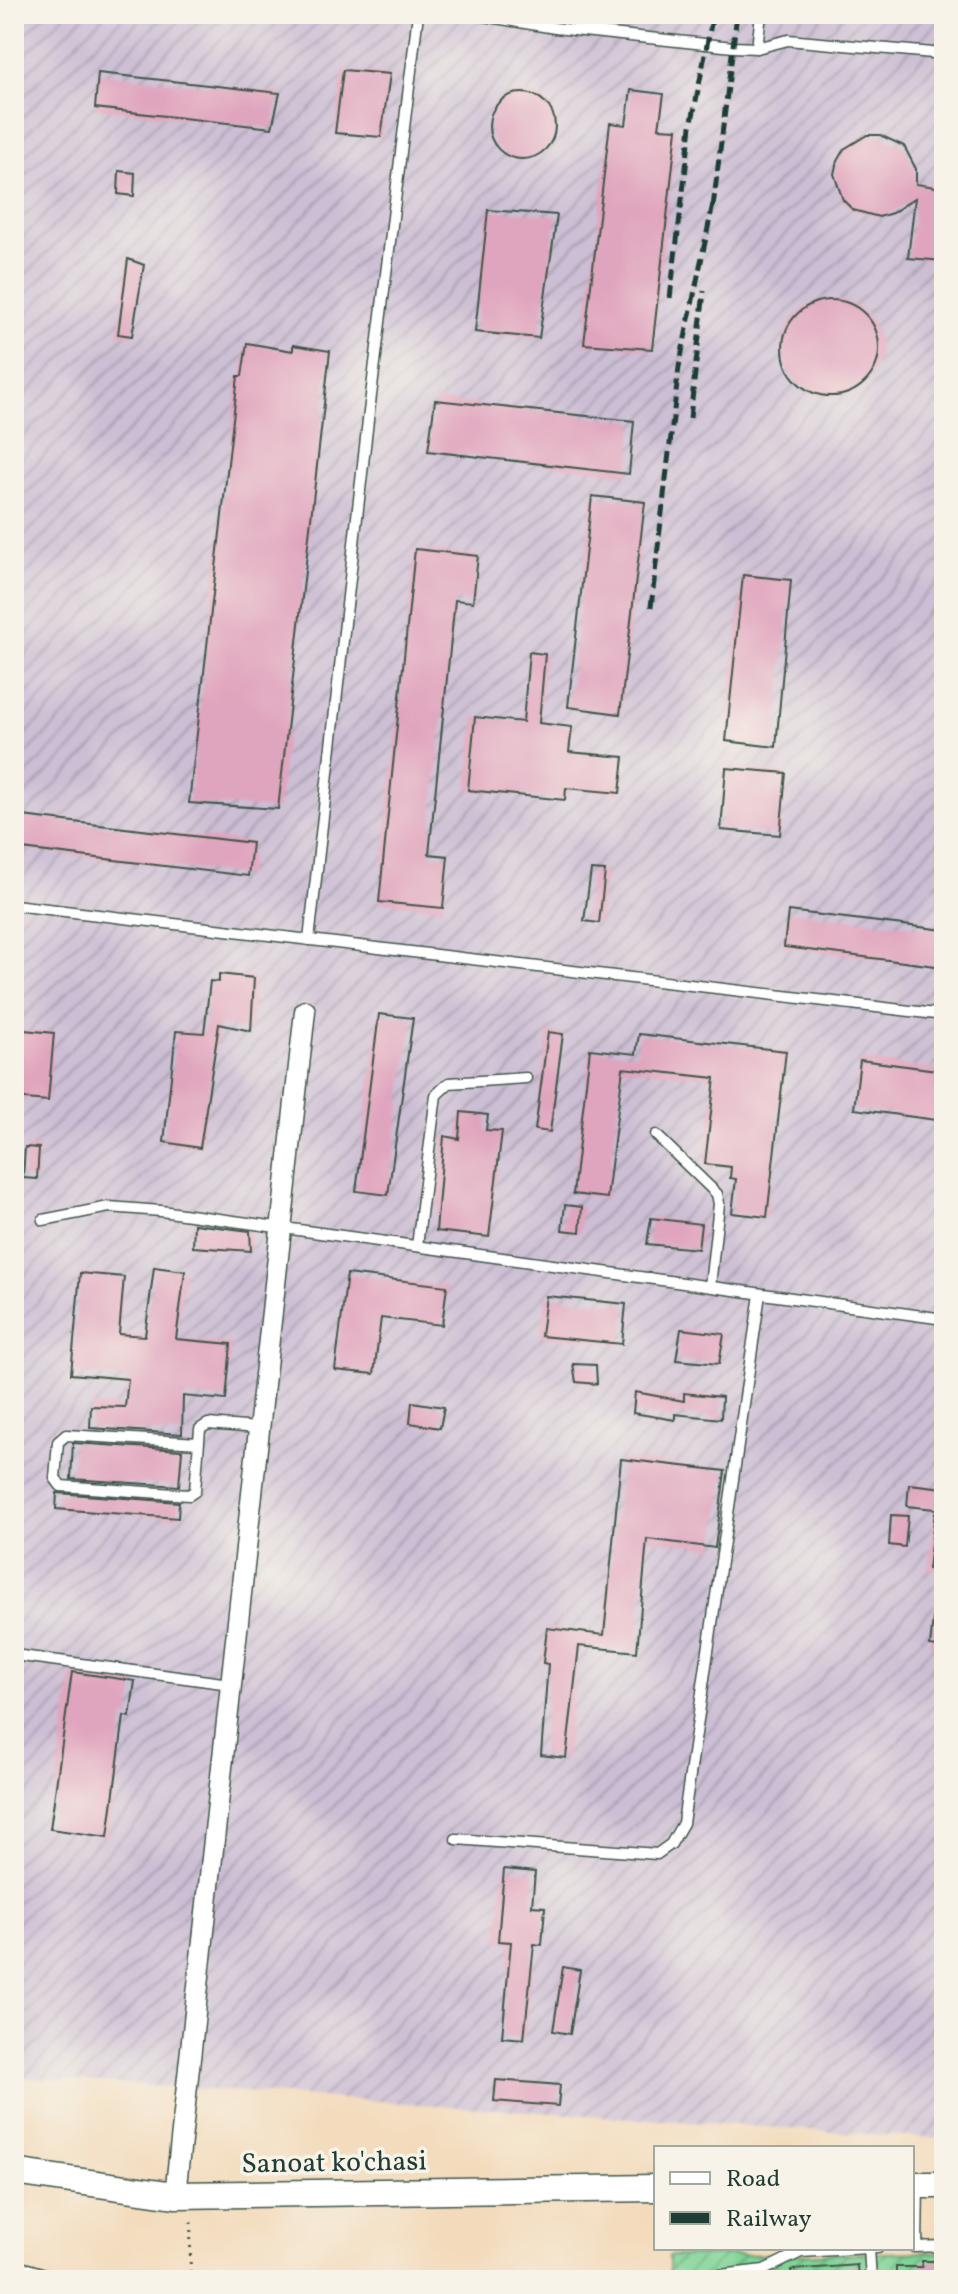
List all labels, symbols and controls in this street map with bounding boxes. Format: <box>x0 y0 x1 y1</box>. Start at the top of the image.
street label: Sanoat ko'chasi <box>241 2142 427 2185</box>
legend <box>654 2146 914 2250</box>
text: Road <box>726 2163 780 2197</box>
text: Railway <box>726 2203 812 2237</box>

